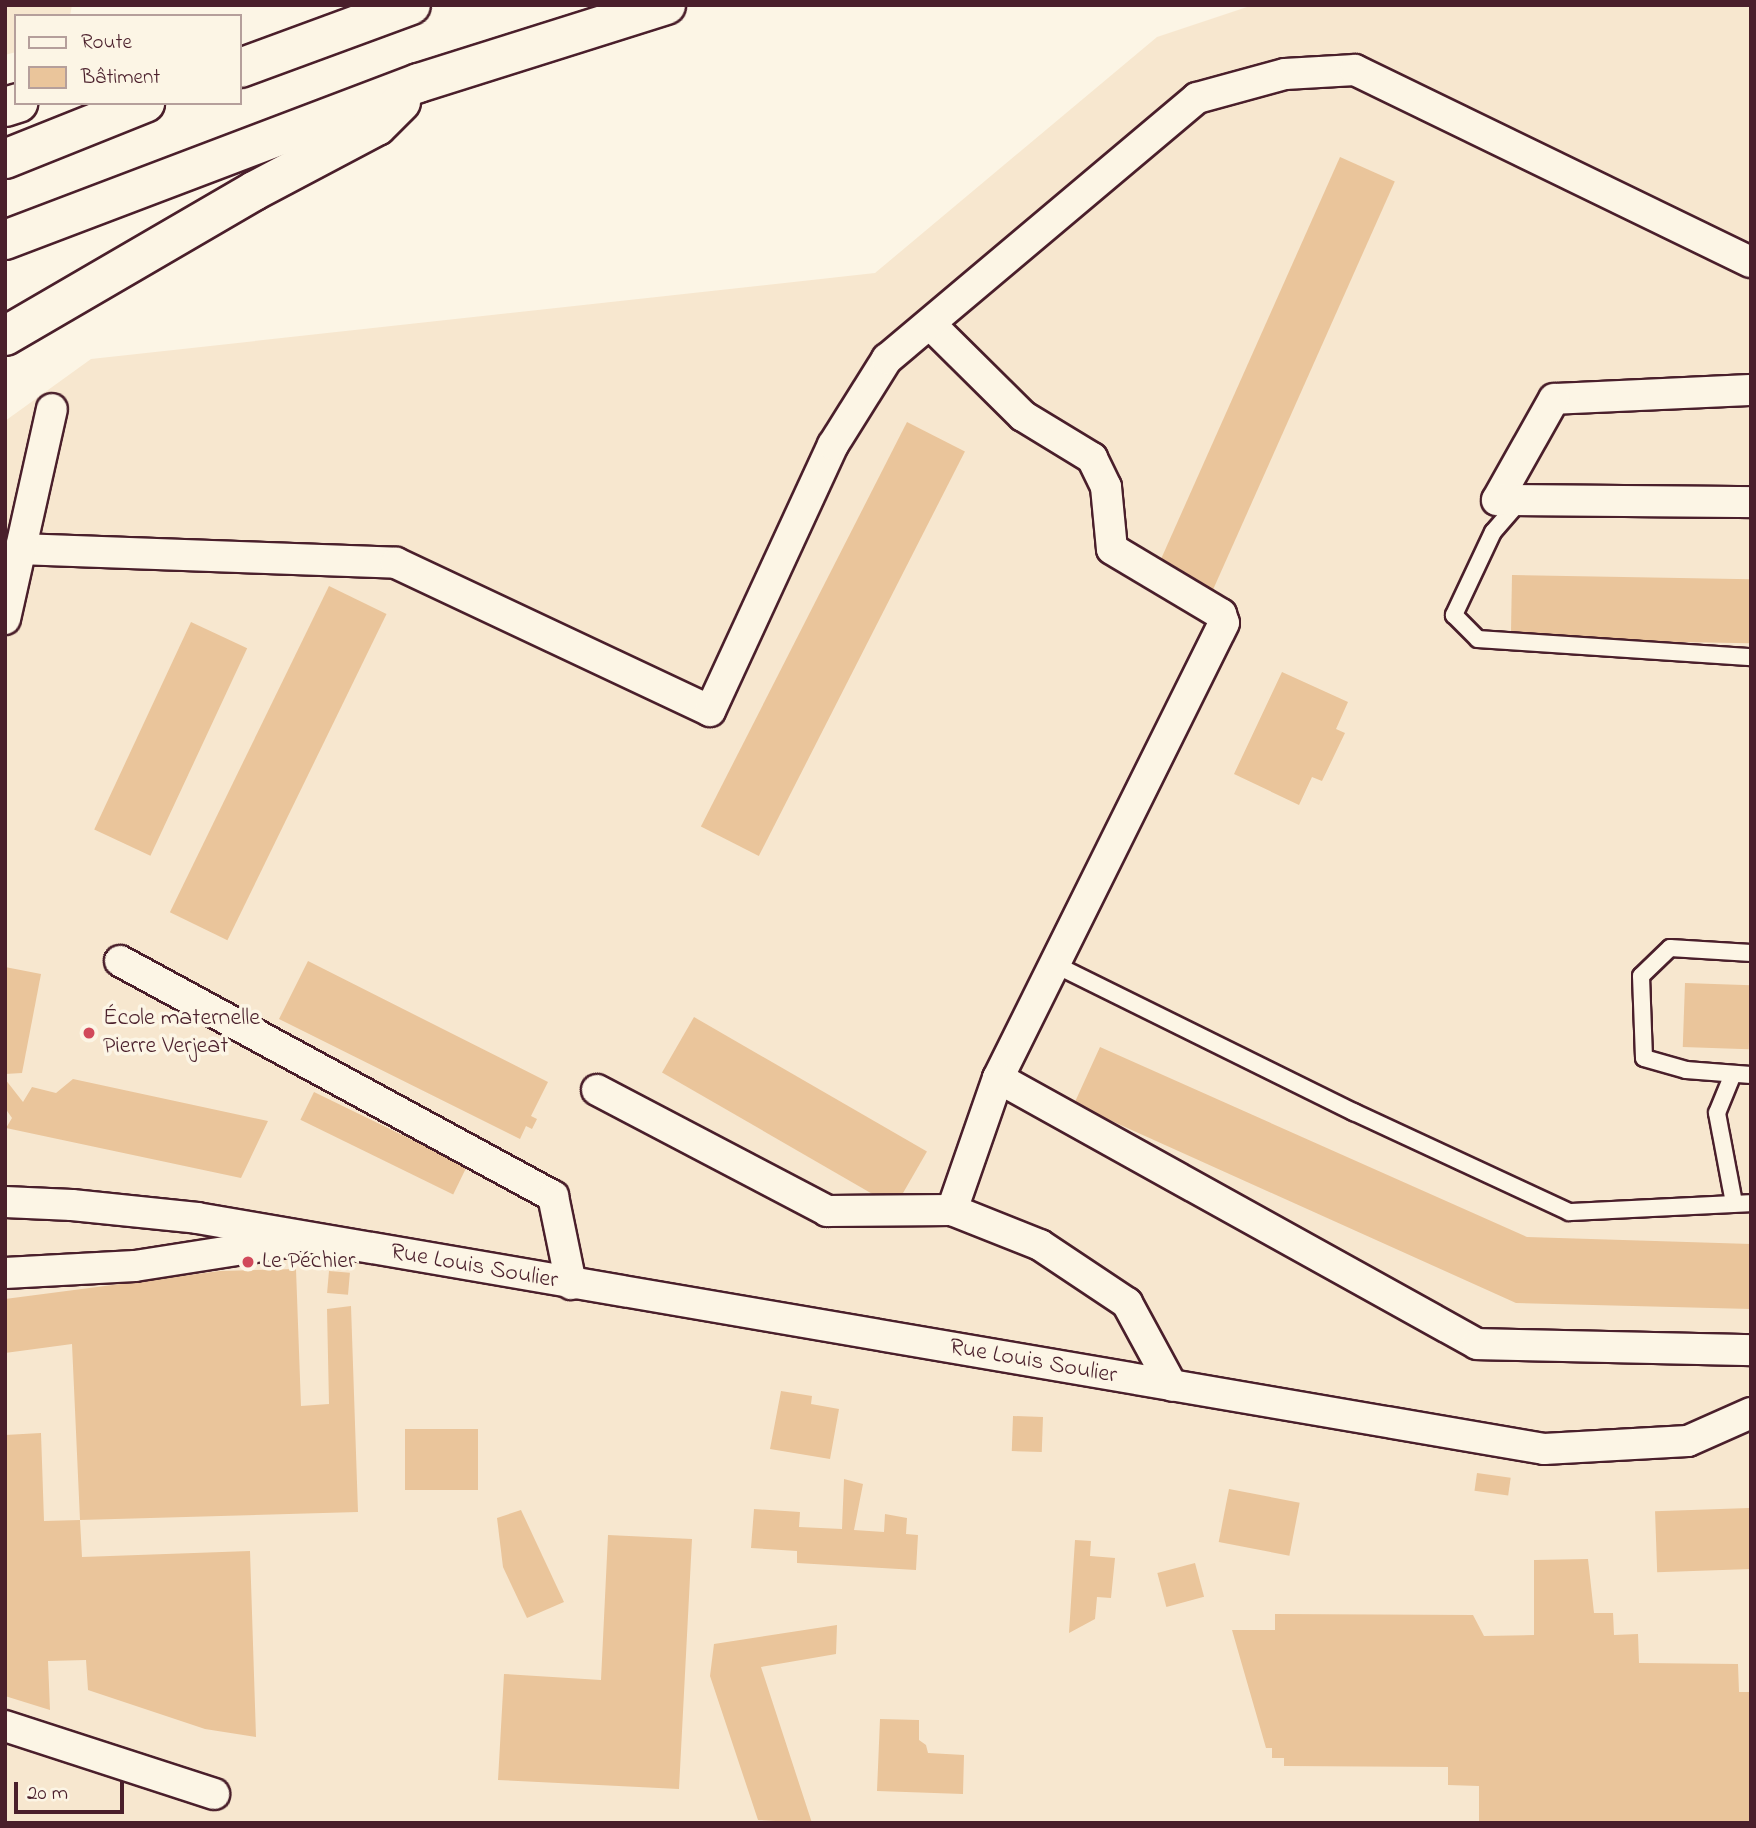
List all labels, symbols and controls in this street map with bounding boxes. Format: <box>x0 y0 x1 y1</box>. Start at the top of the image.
legend <box>14 14 242 105</box>
text: Route <box>81 28 132 58</box>
text: Bâtiment <box>81 63 160 93</box>
place label: École maternelle Pierre Verjeat <box>103 1005 260 1061</box>
marker: École maternelle Pierre Verjeat <box>81 1025 97 1041</box>
street label: Rue Louis Soulier <box>388 1238 560 1296</box>
place label: Le Péchier <box>262 1248 355 1276</box>
marker: Le Péchier <box>240 1254 256 1270</box>
street label: Rue Louis Soulier <box>947 1333 1119 1391</box>
scale bar <box>18 1769 128 1813</box>
text: 20 m <box>27 1779 68 1809</box>

